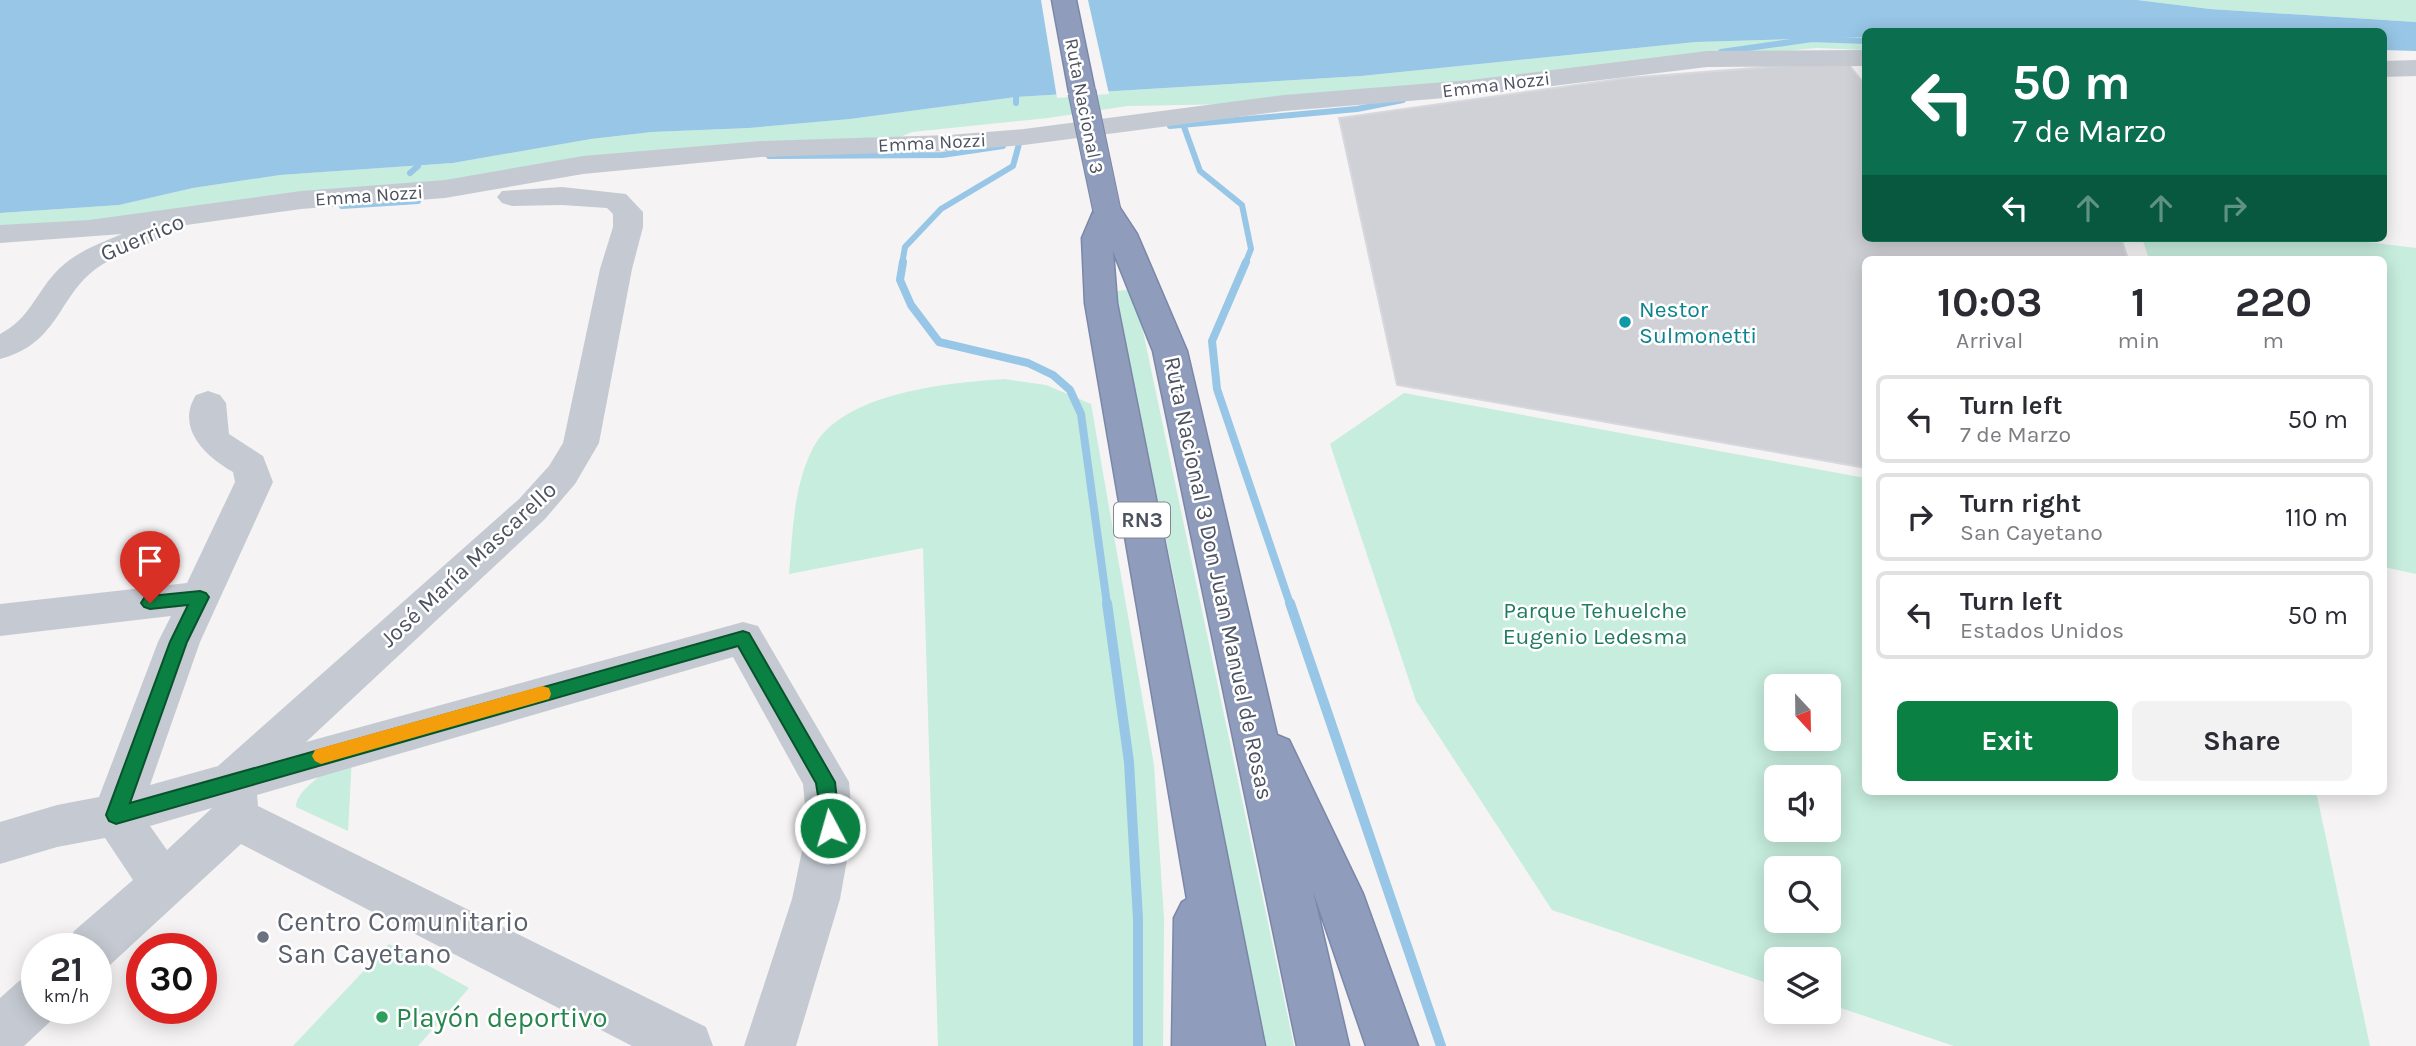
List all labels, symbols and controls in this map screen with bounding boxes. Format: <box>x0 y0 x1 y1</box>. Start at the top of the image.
street label: Ruta Nacional 3 <box>1060 37 1108 176</box>
text: 50 m <box>2012 54 2130 111</box>
icon: left <box>1897 56 1988 147</box>
street label: Emma Nozzi <box>1441 67 1551 103</box>
text: 7 de Marzo <box>2012 113 2167 150</box>
street label: Emma Nozzi <box>877 129 987 157</box>
street label: Emma Nozzi <box>314 181 424 211</box>
icon: left <box>1996 189 2034 227</box>
icon: ahead <box>2069 189 2107 227</box>
icon: ahead <box>2142 189 2180 227</box>
icon: right <box>2215 189 2253 227</box>
street label: Guerrico <box>96 208 188 267</box>
text: 10:03 <box>1937 277 2042 327</box>
text: 1 <box>2131 277 2146 327</box>
text: 220 <box>2235 277 2312 327</box>
place label: Nestor Sulmonetti <box>1639 296 1757 349</box>
marker: Nestor Sulmonetti <box>1617 314 1633 330</box>
text: Arrival <box>1956 327 2023 354</box>
text: min <box>2117 327 2160 354</box>
text: m <box>2263 327 2284 354</box>
street label: Ruta Nacional 3 Don Juan Manuel de Rosas <box>1158 354 1279 802</box>
text: Turn left <box>1960 390 2062 421</box>
icon: left <box>1901 400 1939 438</box>
text: 50 m <box>2287 404 2348 435</box>
text: 7 de Marzo <box>1960 421 2071 448</box>
street label: José María Mascarello <box>375 476 562 653</box>
text: Turn right <box>1960 488 2081 519</box>
icon: right <box>1901 498 1939 536</box>
text: 110 m <box>2285 502 2348 533</box>
road number: RN3 <box>1114 503 1170 538</box>
text: San Cayetano <box>1960 519 2103 546</box>
pin <box>120 531 180 603</box>
icon: arrive <box>131 542 169 580</box>
text: Turn left <box>1960 586 2062 617</box>
icon: left <box>1901 596 1939 634</box>
park label: Parque Tehuelche Eugenio Ledesma <box>1503 597 1687 650</box>
text: 50 m <box>2287 600 2348 631</box>
text: Estados Unidos <box>1960 617 2124 644</box>
north arrow <box>1764 674 1841 751</box>
map controls <box>1764 674 1841 1024</box>
button: Exit <box>1897 701 2118 781</box>
button: Share <box>2132 701 2352 781</box>
button: sound <box>1764 765 1841 842</box>
position arrow <box>793 791 867 865</box>
button: search <box>1764 856 1841 933</box>
place label: Centro Comunitario San Cayetano <box>277 905 529 970</box>
marker: Centro Comunitario San Cayetano <box>255 929 271 945</box>
speed limit sign: 30 <box>126 933 217 1024</box>
button: layers <box>1764 947 1841 1024</box>
text: 21 <box>50 949 83 990</box>
text: km/h <box>44 985 89 1007</box>
place label: Playón deportivo <box>396 1001 608 1034</box>
marker: Playón deportivo <box>374 1009 390 1025</box>

